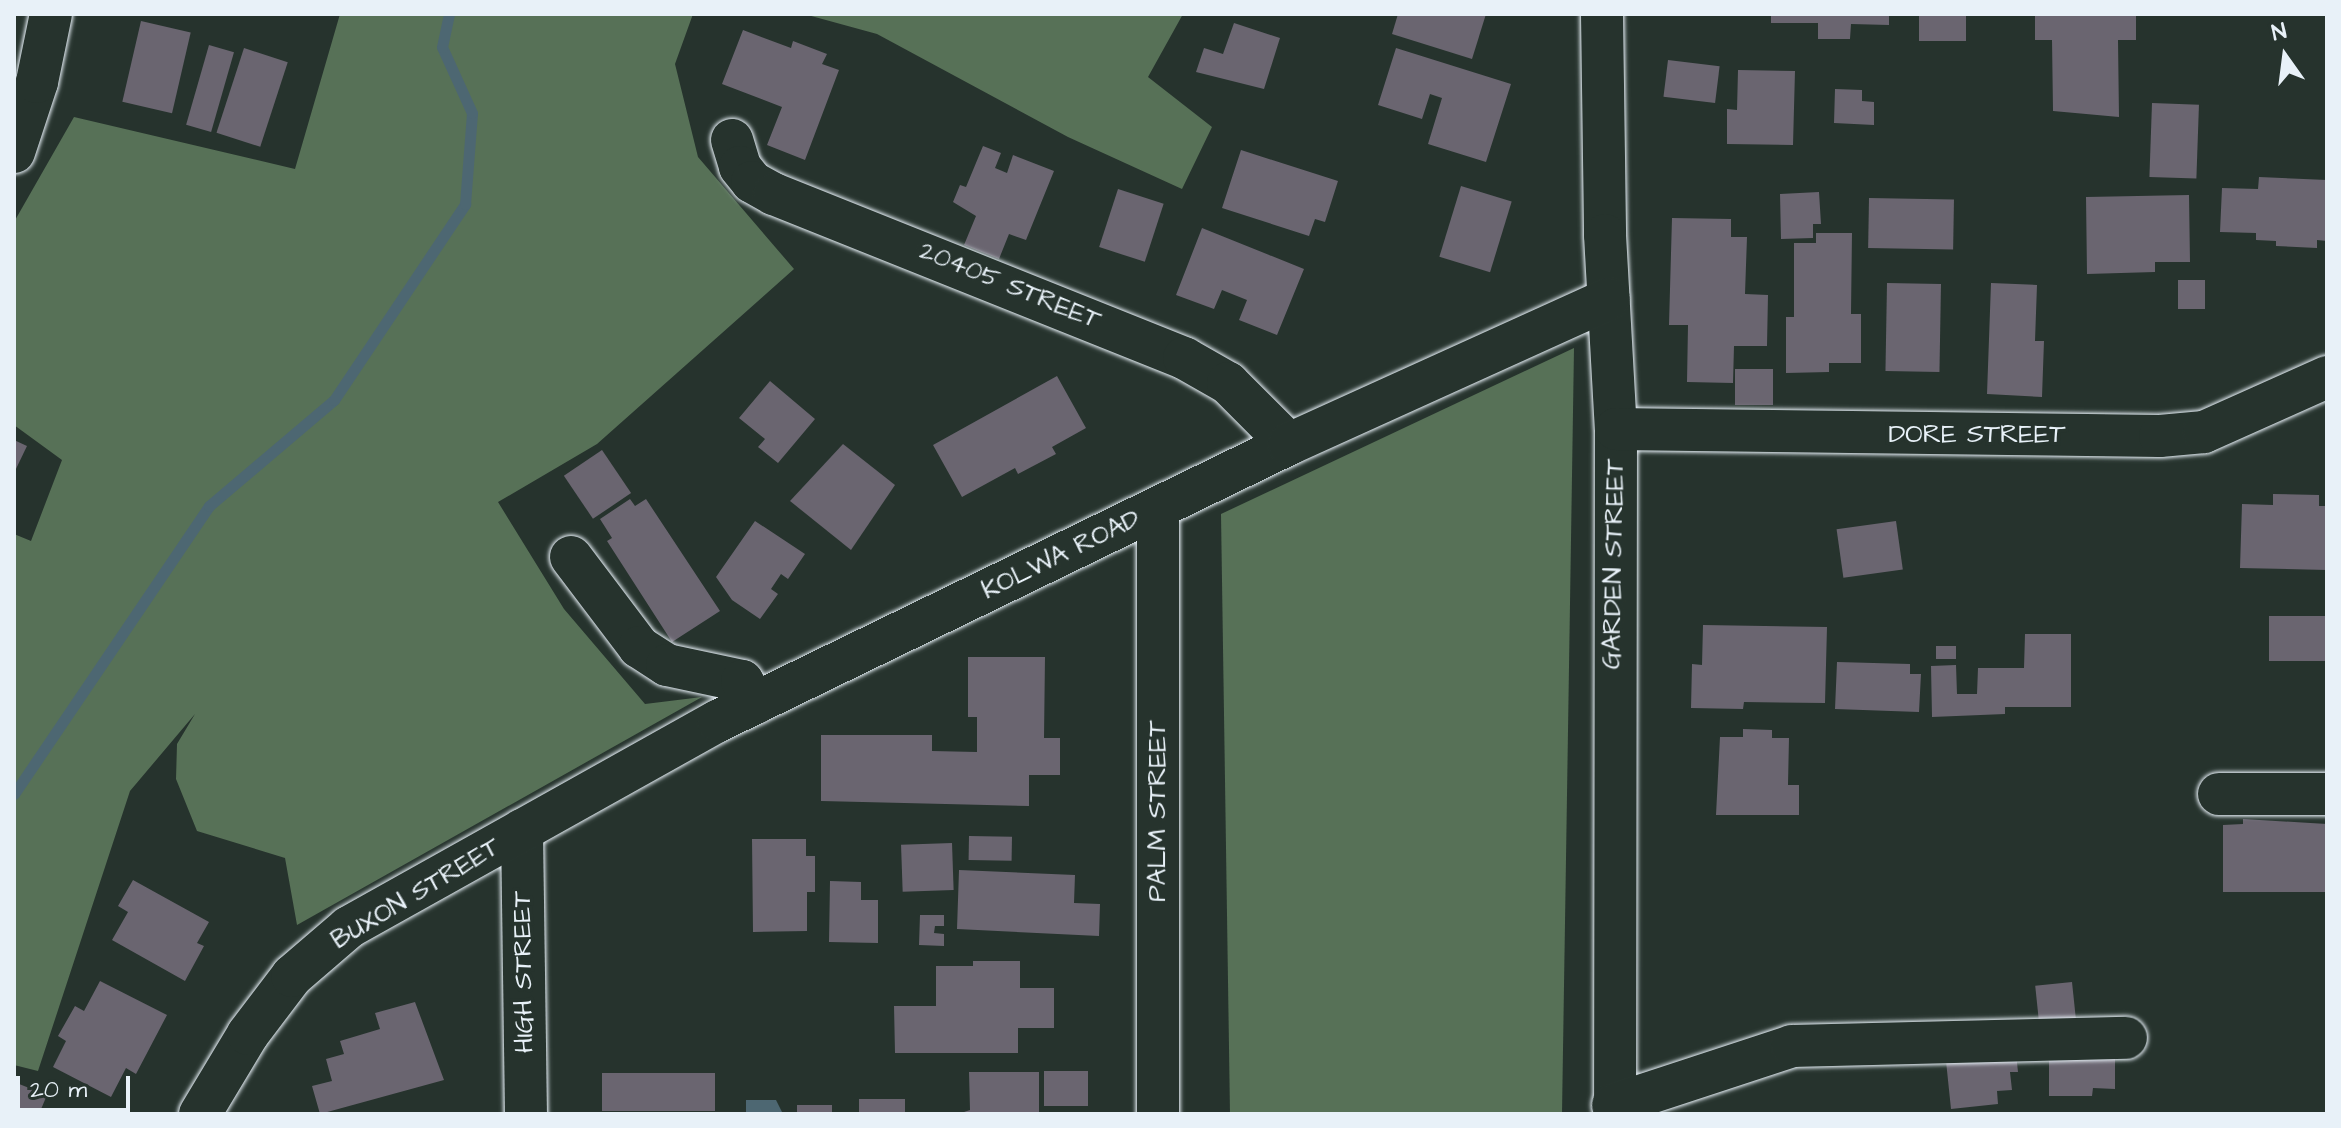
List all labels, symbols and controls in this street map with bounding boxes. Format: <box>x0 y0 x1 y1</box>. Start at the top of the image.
north arrow <box>2245 16 2325 96</box>
text: N <box>2269 16 2290 49</box>
street label: 20405 STREET <box>915 235 1105 337</box>
street label: DORE STREET <box>1888 419 2066 451</box>
street label: GARDEN STREET <box>1597 458 1631 670</box>
street label: KOLWA ROAD <box>977 503 1145 607</box>
street label: PALM STREET <box>1142 720 1174 902</box>
street label: BUXON STREET <box>326 831 506 957</box>
street label: HIGH STREET <box>507 891 541 1053</box>
scale bar <box>20 1060 134 1110</box>
text: 20 m <box>30 1073 87 1107</box>

